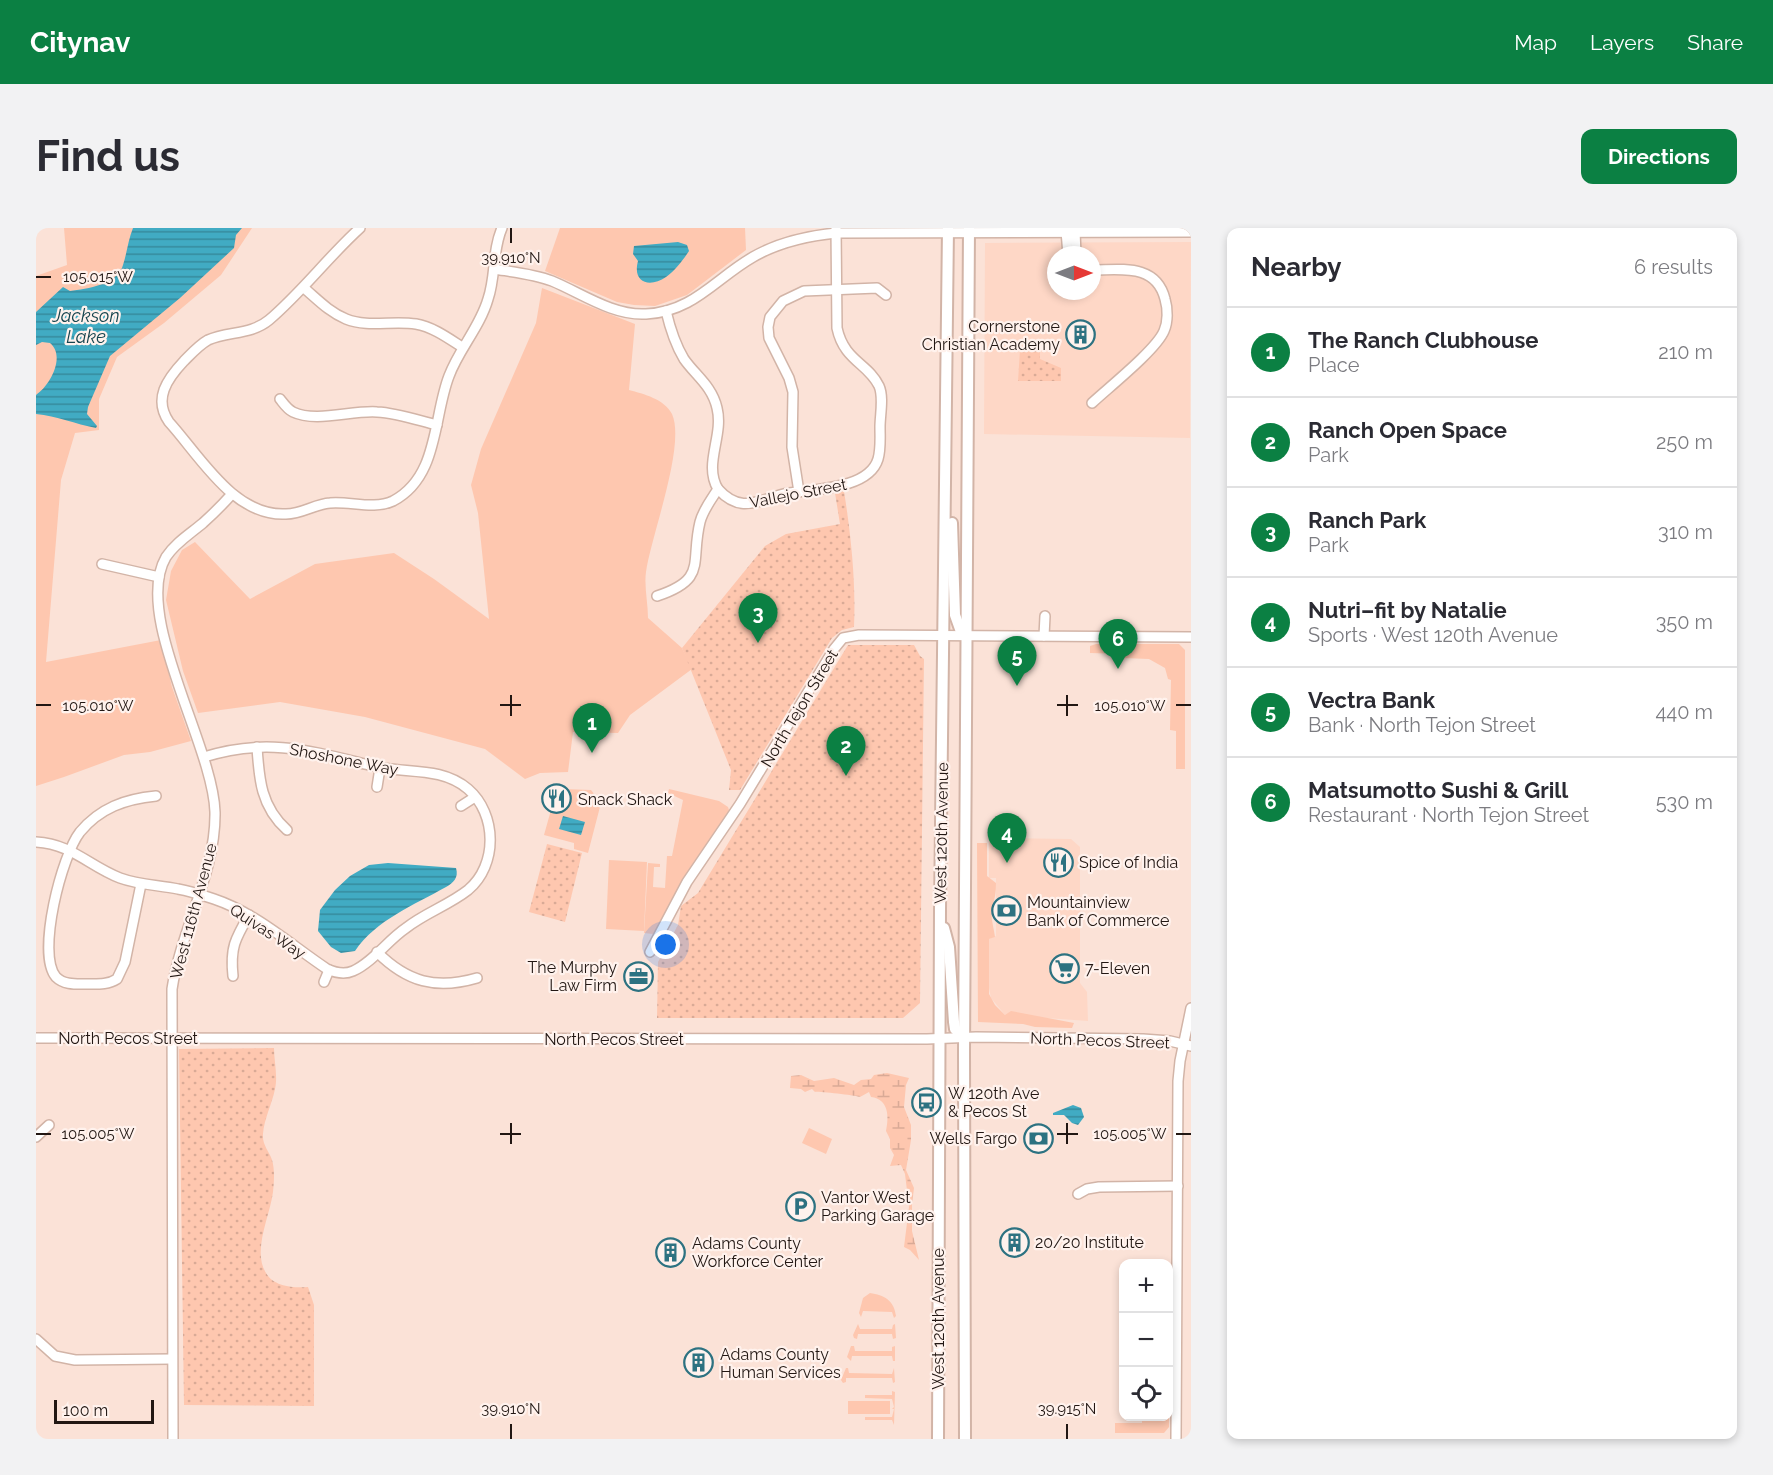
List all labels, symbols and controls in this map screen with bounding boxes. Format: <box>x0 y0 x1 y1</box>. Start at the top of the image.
text: Citynav <box>30 26 130 59</box>
text: Map <box>1514 30 1557 55</box>
text: Layers <box>1590 30 1654 55</box>
text: Share <box>1687 30 1743 55</box>
button: Directions <box>1581 129 1737 184</box>
text: Find us <box>36 132 180 181</box>
north arrow <box>1047 246 1101 300</box>
text: 39.910°N <box>481 249 541 267</box>
text: Nearby <box>1251 252 1341 282</box>
text: 6 results <box>1634 255 1713 279</box>
text: 105.015°W <box>63 268 133 286</box>
water label: Jackson Lake <box>52 305 119 347</box>
place label: Cornerstone Christian Academy <box>922 317 1060 354</box>
building icon: Cornerstone Christian Academy <box>1065 319 1097 351</box>
text: The Ranch Clubhouse <box>1308 327 1539 353</box>
text: 1 <box>1266 340 1275 364</box>
text: 210 m <box>1658 340 1713 364</box>
text: Place <box>1308 353 1359 377</box>
text: Ranch Open Space <box>1308 417 1507 443</box>
text: 2 <box>1265 430 1276 454</box>
text: 250 m <box>1656 430 1713 454</box>
text: Park <box>1308 443 1349 467</box>
street label: Vallejo Street <box>748 475 849 512</box>
text: Ranch Park <box>1308 507 1426 533</box>
text: 3 <box>1265 520 1276 544</box>
text: 310 m <box>1658 520 1713 544</box>
text: Park <box>1308 533 1349 557</box>
pin: 3 <box>738 594 778 643</box>
text: Nutri–fit by Natalie <box>1308 597 1507 623</box>
text: 4 <box>1265 610 1276 634</box>
text: 350 m <box>1656 610 1713 634</box>
pin: 6 <box>1098 620 1138 669</box>
text: Sports · West 120th Avenue <box>1308 623 1558 647</box>
pin: 5 <box>998 636 1036 686</box>
street label: North Tejon Street <box>757 645 842 771</box>
text: Vectra Bank <box>1308 687 1435 713</box>
text: 105.010°W <box>63 697 134 715</box>
text: 105.010°W <box>1095 697 1166 715</box>
text: 5 <box>1265 700 1276 724</box>
text: 440 m <box>1655 700 1713 724</box>
pin: 1 <box>572 704 612 753</box>
text: Bank · North Tejon Street <box>1308 713 1536 737</box>
pin: 2 <box>826 726 866 776</box>
street label: Shoshone Way <box>288 740 400 779</box>
street label: West 120th Avenue <box>931 762 952 904</box>
text: Matsumotto Sushi & Grill <box>1308 777 1568 803</box>
restaurant icon: Snack Shack <box>541 783 573 815</box>
place label: Snack Shack <box>578 790 673 809</box>
text: 6 <box>1264 790 1277 814</box>
text: 530 m <box>1656 790 1713 814</box>
text: Restaurant · North Tejon Street <box>1308 803 1589 827</box>
pin: 4 <box>988 814 1026 863</box>
street label: West 116th Avenue <box>166 841 221 981</box>
restaurant icon: Spice of India <box>1042 846 1074 878</box>
place label: Spice of India <box>1079 853 1178 872</box>
place label: Mountainview Bank of Commerce <box>1027 893 1169 930</box>
bank icon: Mountainview Bank of Commerce <box>990 895 1022 927</box>
street label: Quivas Way <box>226 900 309 963</box>
your location <box>651 930 680 959</box>
supermarket icon: 7-Eleven <box>1048 952 1080 984</box>
place label: The Murphy Law Firm <box>528 958 617 995</box>
place label: 7-Eleven <box>1085 959 1150 978</box>
office icon: The Murphy Law Firm <box>622 960 654 992</box>
street label: North Pecos Street <box>58 1029 198 1048</box>
street label: North Pecos Street <box>1030 1029 1171 1052</box>
street label: North Pecos Street <box>544 1030 684 1049</box>
place label: W 120th Ave & Pecos St <box>948 1084 1039 1121</box>
bus stop icon: W 120th Ave & Pecos St <box>911 1086 943 1118</box>
bank icon: Wells Fargo <box>1022 1122 1054 1154</box>
text: 105.005°W <box>62 1125 135 1143</box>
text: 105.005°W <box>1094 1125 1167 1143</box>
place label: Wells Fargo <box>930 1129 1017 1148</box>
place label: Vantor West Parking Garage <box>821 1188 934 1225</box>
parking icon: Vantor West Parking Garage <box>784 1190 816 1222</box>
building icon: 20/20 Institute <box>998 1226 1030 1258</box>
place label: 20/20 Institute <box>1035 1233 1144 1252</box>
place label: Adams County Workforce Center <box>692 1234 824 1271</box>
building icon: Adams County Workforce Center <box>655 1236 687 1268</box>
street label: West 120th Avenue <box>929 1248 948 1390</box>
map controls <box>1119 1259 1173 1421</box>
button: + <box>1119 1259 1173 1313</box>
button: − <box>1119 1313 1173 1367</box>
place label: Adams County Human Services <box>720 1345 841 1382</box>
building icon: Adams County Human Services <box>683 1347 715 1379</box>
button: locate <box>1119 1367 1173 1421</box>
scale bar <box>54 1397 154 1424</box>
text: 39.910°N <box>481 1400 541 1418</box>
text: 39.915°N <box>1038 1400 1096 1418</box>
text: 100 m <box>63 1401 108 1420</box>

